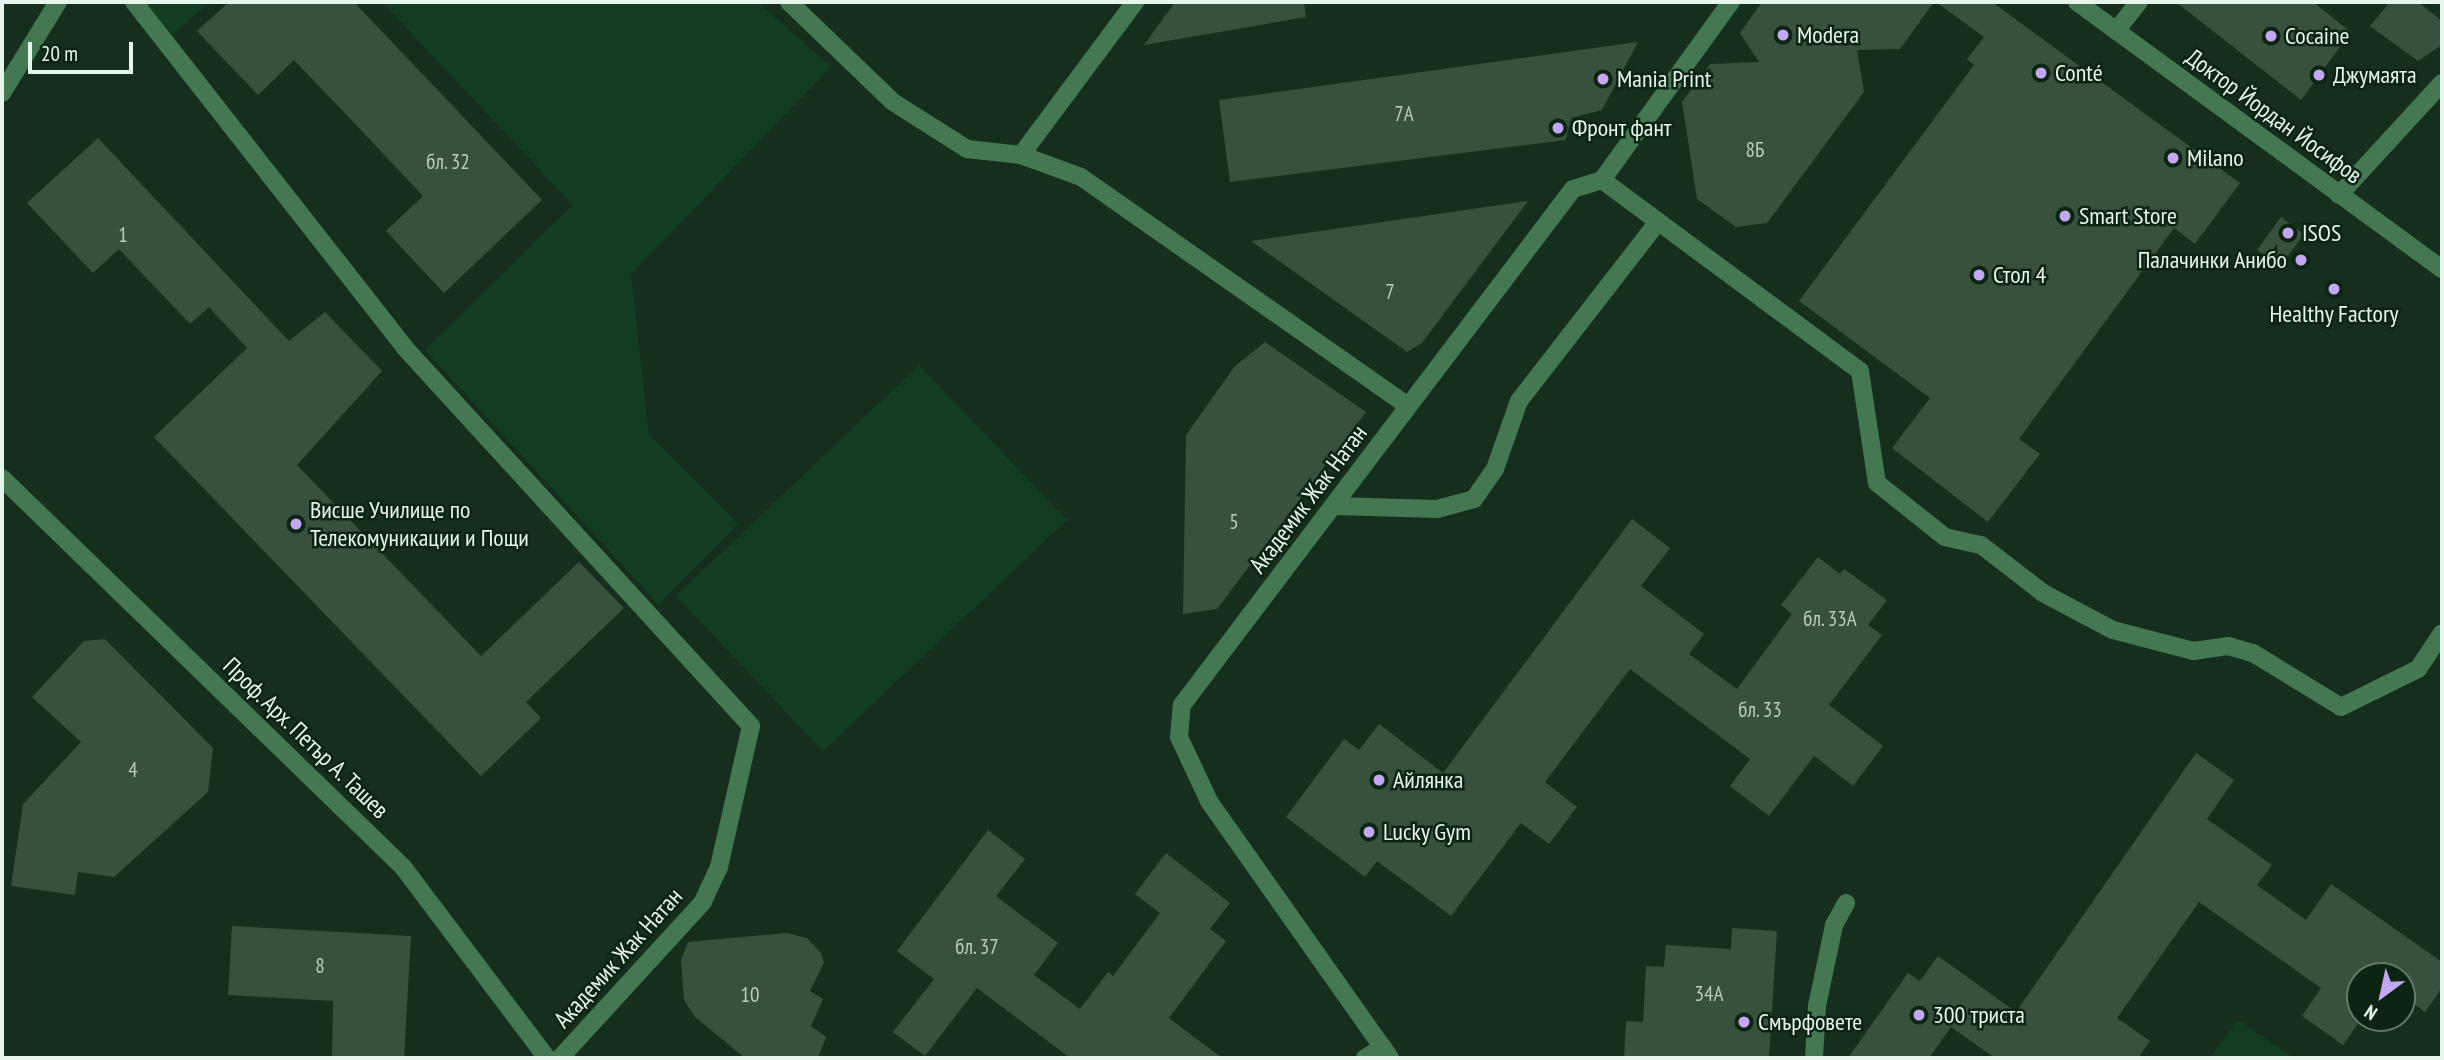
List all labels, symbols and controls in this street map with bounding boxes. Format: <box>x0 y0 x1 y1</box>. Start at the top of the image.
place label: Modera <box>1797 21 1859 49</box>
place label: Cocaine <box>2285 22 2349 50</box>
marker: Modera <box>1775 27 1791 43</box>
scale bar <box>32 28 136 72</box>
marker: Cocaine <box>2263 28 2279 44</box>
text: 20 m <box>41 40 78 67</box>
street label: Доктор Йордан Йосифов <box>2180 42 2368 190</box>
place label: Conté <box>2055 59 2103 87</box>
place label: Джумаята <box>2333 61 2417 89</box>
place label: Mania Print <box>1617 65 1711 93</box>
marker: Conté <box>2033 65 2049 81</box>
marker: Джумаята <box>2311 67 2327 83</box>
marker: Mania Print <box>1595 71 1611 87</box>
house number: 7А <box>1394 101 1414 127</box>
place label: Фронт фант <box>1572 114 1672 142</box>
marker: Фронт фант <box>1550 120 1566 136</box>
house number: 8Б <box>1746 137 1764 163</box>
place label: Milano <box>2187 144 2244 172</box>
house number: бл. 32 <box>426 149 470 175</box>
marker: Milano <box>2165 150 2181 166</box>
place label: Smart Store <box>2079 202 2177 230</box>
marker: Smart Store <box>2057 208 2073 224</box>
place label: ISOS <box>2302 219 2341 247</box>
house number: 1 <box>118 222 128 248</box>
marker: ISOS <box>2280 225 2296 241</box>
place label: Палачинки Анибо <box>2137 246 2287 274</box>
marker: Палачинки Анибо <box>2293 252 2309 268</box>
place label: Стол 4 <box>1993 261 2046 289</box>
marker: Стол 4 <box>1971 267 1987 283</box>
house number: 7 <box>1385 279 1395 305</box>
marker: Healthy Factory <box>2326 281 2342 297</box>
place label: Healthy Factory <box>2269 300 2399 328</box>
street label: Академик Жак Натан <box>1243 419 1373 579</box>
place label: Висше Училище по Телекомуникации и Пощи <box>310 496 529 552</box>
house number: 5 <box>1229 509 1239 535</box>
marker: Висше Училище по Телекомуникации и Пощи <box>288 516 304 532</box>
house number: бл. 33А <box>1803 606 1857 632</box>
street label: Проф. Арх. Петър А. Ташев <box>215 649 397 827</box>
house number: бл. 33 <box>1738 697 1782 723</box>
house number: 4 <box>128 757 138 783</box>
place label: Айлянка <box>1393 766 1463 794</box>
marker: Айлянка <box>1371 772 1387 788</box>
place label: Lucky Gym <box>1383 818 1471 846</box>
marker: Lucky Gym <box>1361 824 1377 840</box>
street label: Академик Жак Натан <box>548 882 688 1034</box>
house number: бл. 37 <box>955 934 999 960</box>
house number: 8 <box>315 953 325 979</box>
north arrow <box>2346 962 2416 1032</box>
house number: 34A <box>1695 981 1723 1007</box>
house number: 10 <box>741 982 759 1008</box>
text: N <box>2360 1000 2381 1026</box>
place label: 300 триста <box>1933 1001 2025 1029</box>
marker: 300 триста <box>1911 1007 1927 1023</box>
place label: Смърфовете <box>1758 1008 1862 1036</box>
marker: Смърфовете <box>1736 1014 1752 1030</box>

